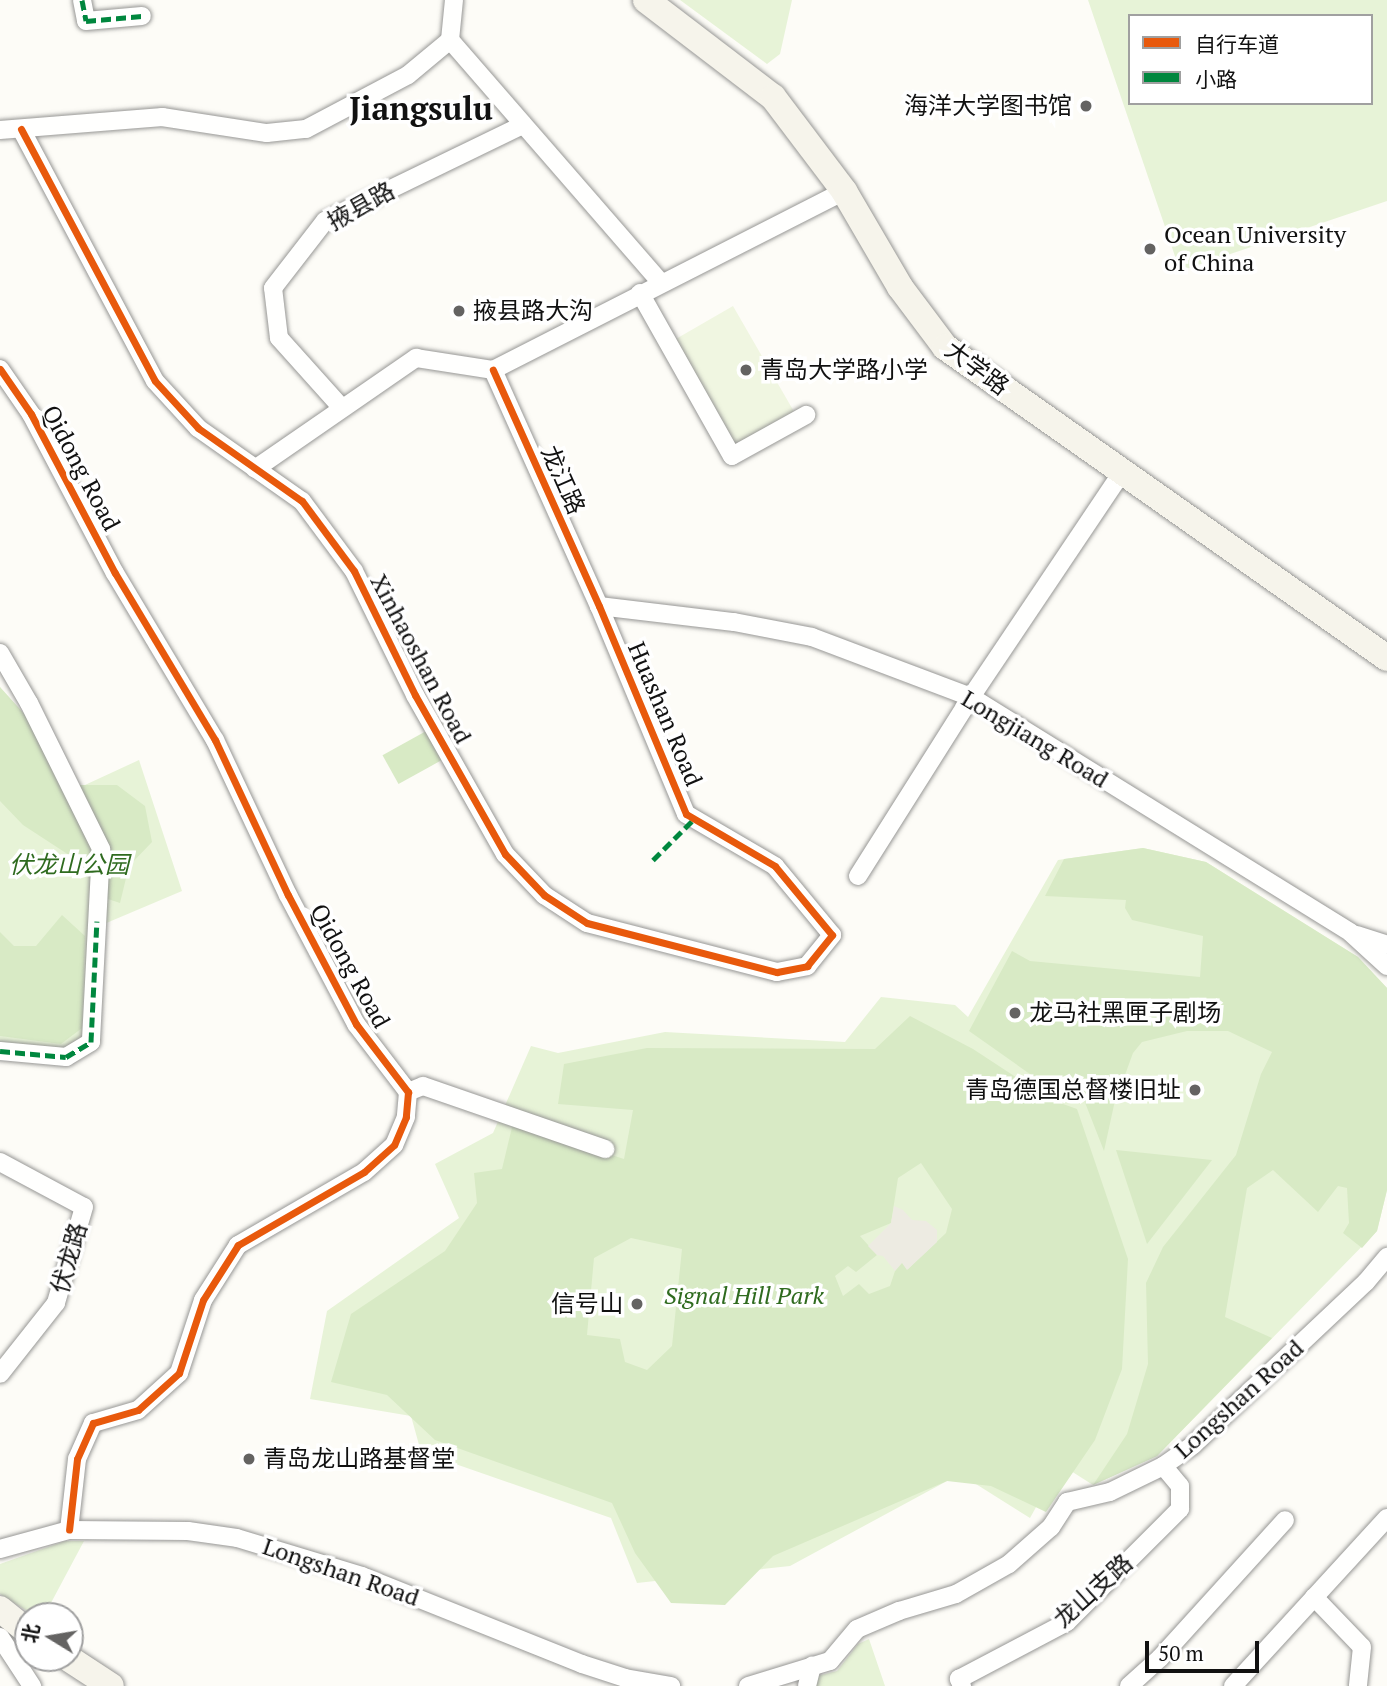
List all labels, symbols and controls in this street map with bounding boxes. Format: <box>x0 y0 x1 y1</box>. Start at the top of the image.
legend <box>1128 14 1373 105</box>
text: 自行车道 <box>1195 30 1279 58</box>
text: 小路 <box>1195 65 1237 93</box>
district label: Jiangsulu <box>349 89 493 127</box>
place label: 海洋大学图书馆 <box>904 92 1072 120</box>
marker: 海洋大学图书馆 <box>1078 98 1094 114</box>
street label: 掖县路 <box>323 176 399 236</box>
place label: Ocean University of China <box>1164 221 1346 277</box>
marker: Ocean University of China <box>1142 241 1158 257</box>
place label: 掖县路大沟 <box>473 297 593 325</box>
marker: 掖县路大沟 <box>451 303 467 319</box>
street label: 大学路 <box>940 335 1014 401</box>
place label: 青岛大学路小学 <box>760 356 928 384</box>
marker: 青岛大学路小学 <box>738 362 754 378</box>
street label: Qidong Road <box>36 400 126 536</box>
street label: 龙江路 <box>535 441 591 519</box>
street label: Xinhaoshan Road <box>364 570 478 748</box>
street label: Huashan Road <box>622 638 708 790</box>
street label: Longjiang Road <box>957 684 1113 794</box>
park label: 伏龙山公园 <box>9 851 129 879</box>
street label: Qidong Road <box>304 899 396 1033</box>
place label: 龙马社黑匣子剧场 <box>1029 999 1221 1027</box>
marker: 龙马社黑匣子剧场 <box>1007 1005 1023 1021</box>
place label: 青岛德国总督楼旧址 <box>965 1076 1181 1104</box>
marker: 青岛德国总督楼旧址 <box>1187 1082 1203 1098</box>
street label: 伏龙路 <box>45 1219 93 1297</box>
park label: Signal Hill Park <box>664 1282 824 1310</box>
place label: 信号山 <box>551 1290 623 1318</box>
marker: 信号山 <box>629 1296 645 1312</box>
street label: Longshan Road <box>1169 1334 1309 1464</box>
place label: 青岛龙山路基督堂 <box>263 1445 455 1473</box>
marker: 青岛龙山路基督堂 <box>241 1451 257 1467</box>
street label: Longshan Road <box>259 1532 423 1612</box>
street label: 龙山支路 <box>1048 1548 1138 1634</box>
north arrow <box>14 1602 84 1672</box>
text: 北 <box>16 1622 44 1645</box>
scale bar <box>1149 1626 1263 1670</box>
text: 50 m <box>1158 1639 1204 1667</box>

